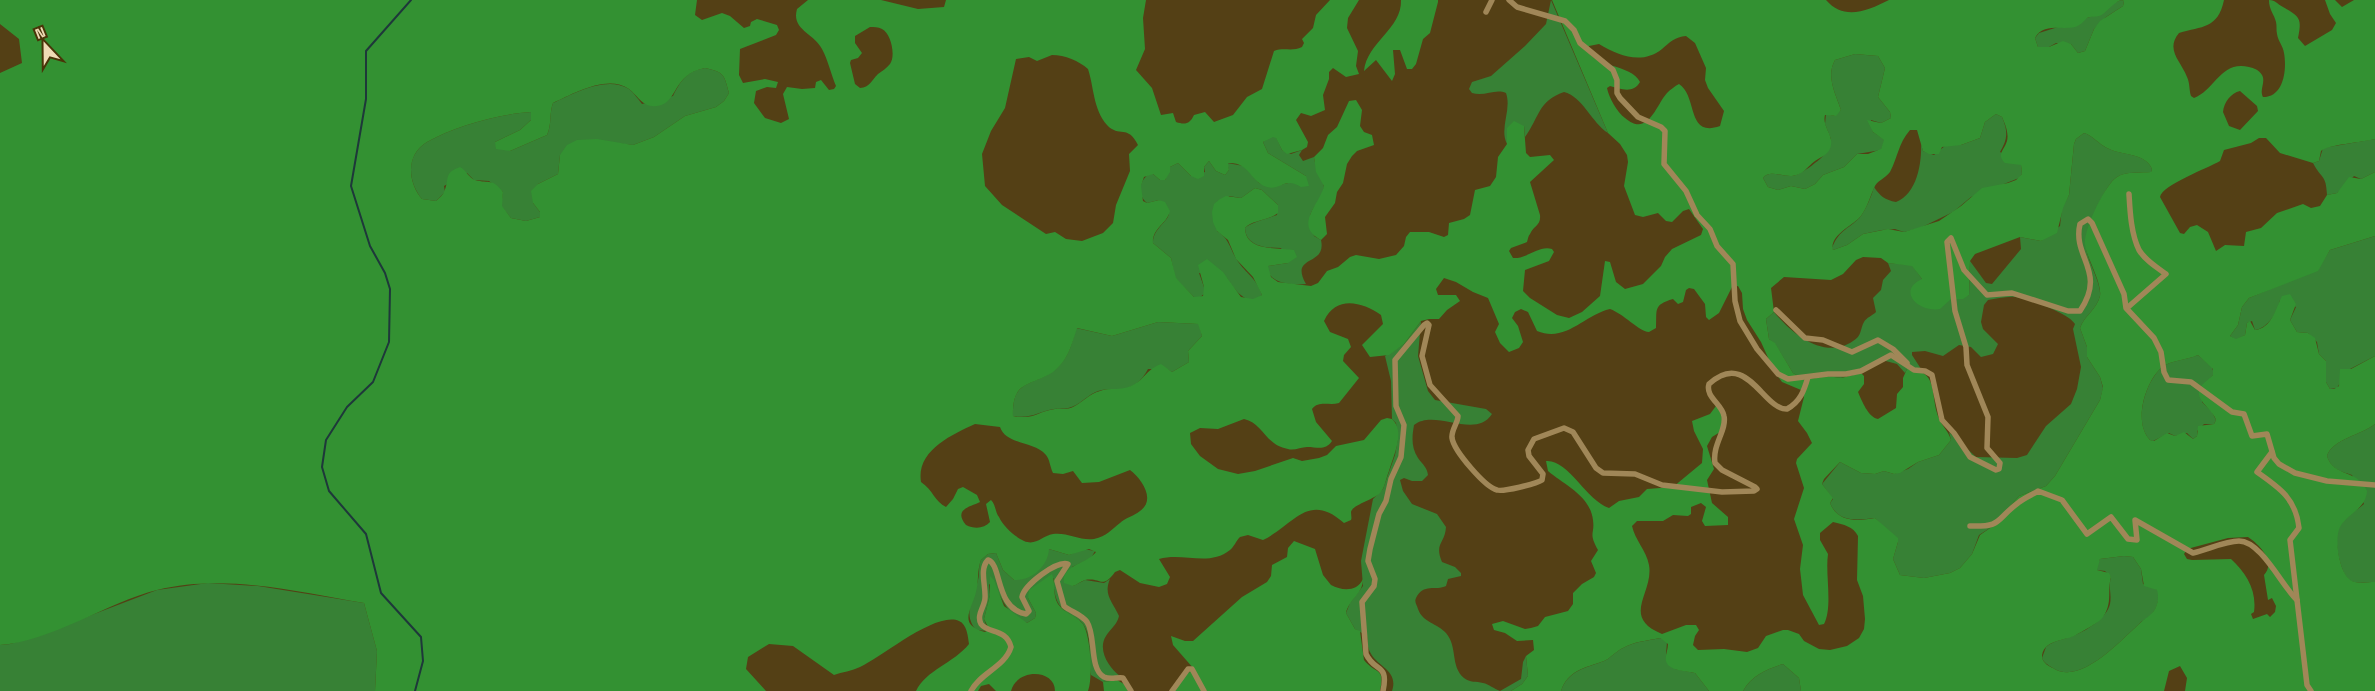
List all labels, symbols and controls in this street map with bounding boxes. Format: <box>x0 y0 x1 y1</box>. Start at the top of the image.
north arrow <box>20 20 70 70</box>
text: N <box>32 23 48 43</box>

